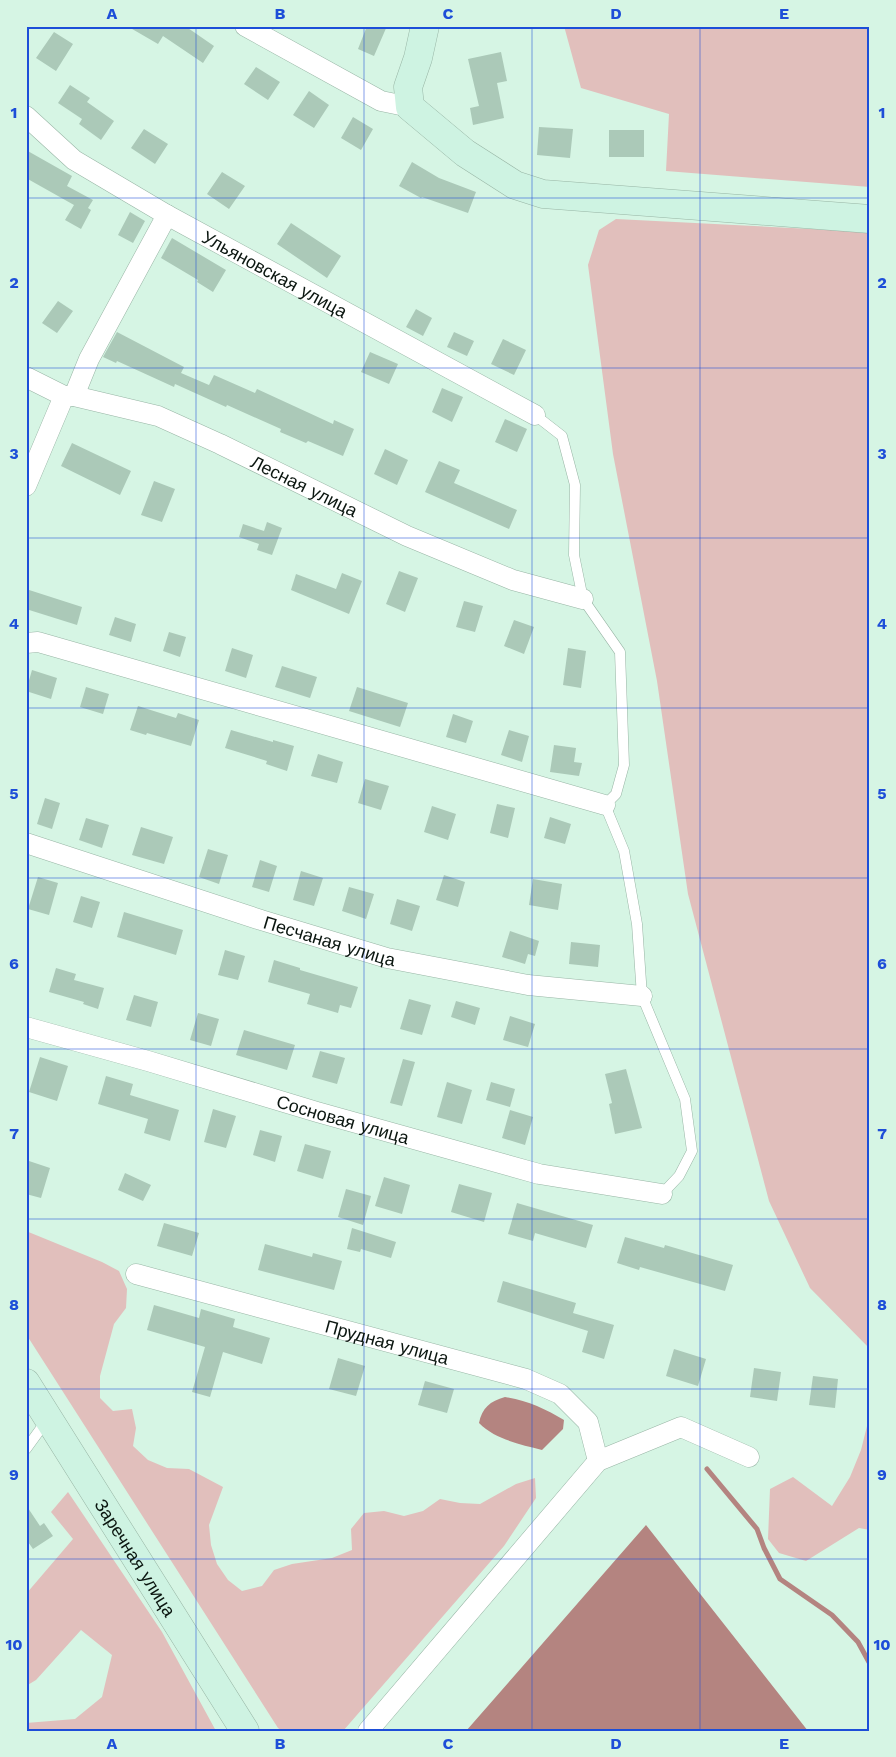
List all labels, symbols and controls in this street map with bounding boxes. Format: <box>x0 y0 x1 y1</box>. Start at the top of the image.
text: A <box>107 4 118 23</box>
text: B <box>275 4 286 23</box>
text: C <box>443 4 454 23</box>
text: D <box>610 4 622 23</box>
text: E <box>779 4 789 23</box>
text: 1 <box>11 103 17 122</box>
text: 1 <box>879 103 885 122</box>
street label: Ульяновская улица <box>199 226 352 322</box>
text: 2 <box>9 273 19 292</box>
text: 2 <box>877 273 887 292</box>
text: 3 <box>9 444 19 463</box>
text: 3 <box>877 444 887 463</box>
street label: Лесная улица <box>248 450 362 521</box>
text: 4 <box>9 614 19 633</box>
text: 4 <box>877 614 887 633</box>
text: 5 <box>9 784 19 803</box>
text: 5 <box>877 784 887 803</box>
street label: Песчаная улица <box>261 911 398 970</box>
text: 6 <box>9 954 19 973</box>
text: 6 <box>877 954 887 973</box>
street label: Сосновая улица <box>274 1090 412 1148</box>
text: 7 <box>9 1124 19 1143</box>
text: 7 <box>877 1124 887 1143</box>
text: 8 <box>9 1295 19 1314</box>
text: 8 <box>877 1295 887 1314</box>
street label: Прудная улица <box>323 1315 452 1369</box>
text: 9 <box>9 1465 19 1484</box>
text: 9 <box>877 1465 887 1484</box>
street label: Заречная улица <box>91 1495 181 1621</box>
text: 10 <box>5 1635 23 1654</box>
text: 10 <box>873 1635 891 1654</box>
text: A <box>107 1734 118 1753</box>
text: B <box>275 1734 286 1753</box>
text: C <box>443 1734 454 1753</box>
text: D <box>610 1734 622 1753</box>
text: E <box>779 1734 789 1753</box>

